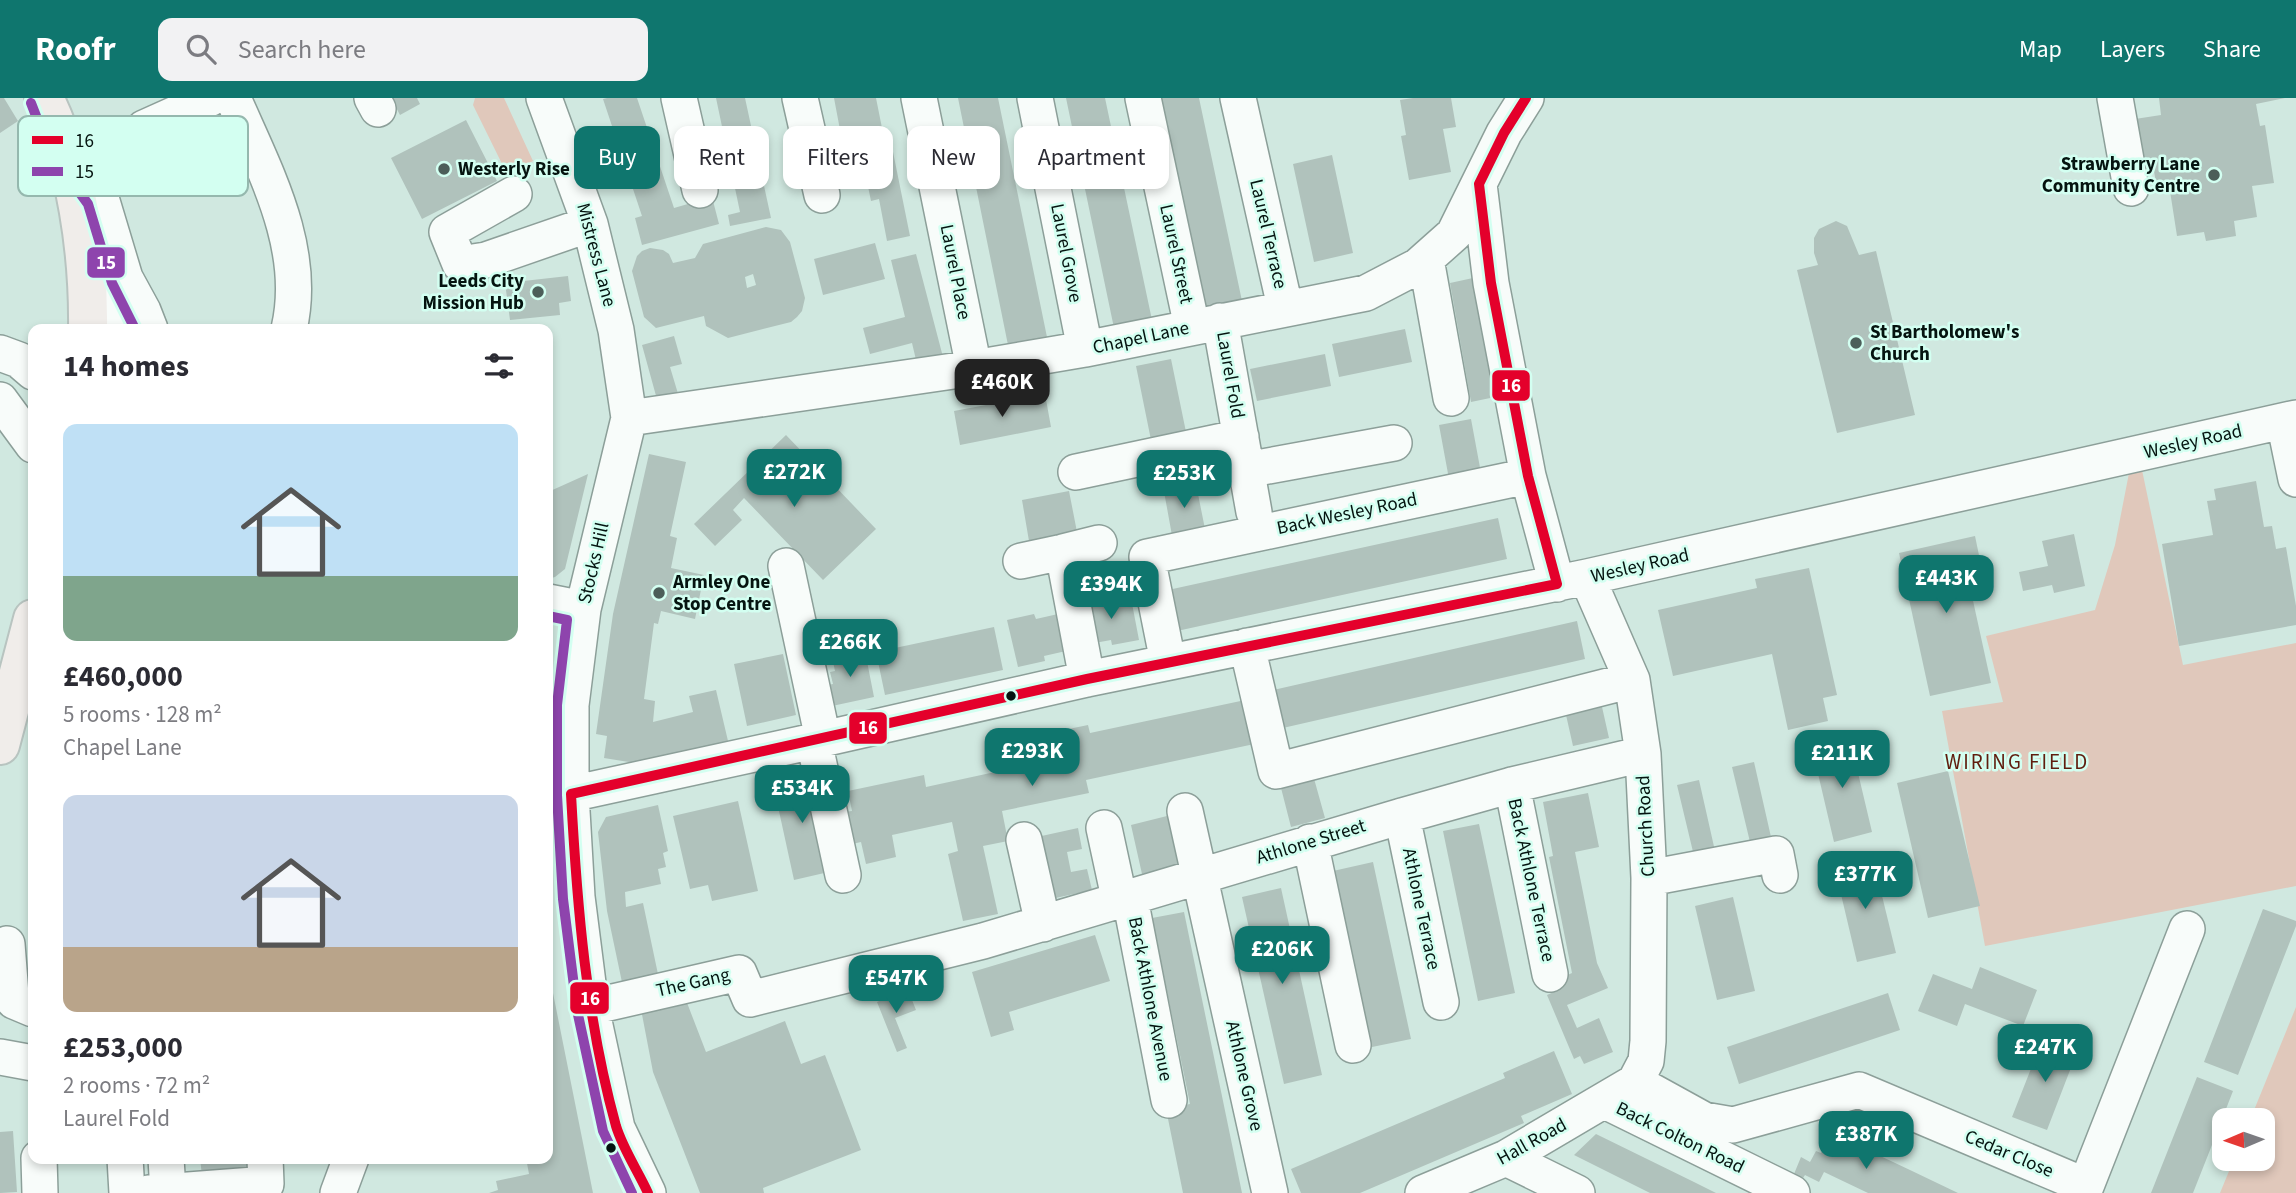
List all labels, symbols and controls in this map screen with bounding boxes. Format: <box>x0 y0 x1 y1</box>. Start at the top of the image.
search box <box>158 18 648 81</box>
text: Roofr <box>35 26 116 73</box>
icon: search <box>182 30 220 68</box>
text: Search here <box>238 31 366 68</box>
text: Map <box>2019 32 2062 67</box>
text: Layers <box>2100 32 2165 67</box>
text: Share <box>2203 32 2261 67</box>
legend <box>18 116 248 196</box>
chip: Buy <box>574 126 660 189</box>
chip: Rent <box>674 126 769 189</box>
chip: Filters <box>783 126 893 189</box>
chip: New <box>907 126 1000 189</box>
chip: Apartment <box>1014 126 1169 189</box>
text: 16 <box>75 128 94 155</box>
place label: Strawberry Lane Community Centre <box>2042 151 2200 200</box>
place label: Westerly Rise <box>458 156 570 183</box>
text: 15 <box>75 159 94 186</box>
marker: Westerly Rise <box>436 161 452 177</box>
marker: Strawberry Lane Community Centre <box>2206 167 2222 183</box>
street label: Laurel Terrace <box>1242 176 1294 292</box>
street label: Mistress Lane <box>569 200 623 310</box>
street label: Laurel Grove <box>1043 201 1089 305</box>
street label: Laurel Street <box>1152 202 1200 307</box>
street label: Laurel Place <box>933 222 977 322</box>
line badge: 15 <box>86 246 126 279</box>
text: 15 <box>96 250 116 277</box>
place label: Leeds City Mission Hub <box>423 268 524 317</box>
marker: Leeds City Mission Hub <box>530 284 546 300</box>
street label: Chapel Lane <box>1090 315 1192 361</box>
place label: St Bartholomew's Church <box>1870 319 2019 368</box>
street label: Laurel Fold <box>1209 329 1251 421</box>
marker: St Bartholomew's Church <box>1848 335 1864 351</box>
text: 14 homes <box>63 345 189 388</box>
icon: filters <box>480 347 518 385</box>
pin: £460K <box>953 360 1051 419</box>
text: £460K <box>971 365 1033 398</box>
line badge: 16 <box>1491 369 1531 402</box>
text: 16 <box>1501 373 1521 400</box>
street label: Wesley Road <box>2141 418 2245 466</box>
pin: £272K <box>745 450 843 509</box>
pin: £253K <box>1135 450 1233 510</box>
text: £272K <box>763 455 825 488</box>
text: £253K <box>1153 456 1215 489</box>
icon: home <box>228 469 354 595</box>
street label: Back Wesley Road <box>1274 486 1420 542</box>
street label: Stocks Hill <box>572 520 616 606</box>
street label: Wesley Road <box>1588 542 1692 590</box>
pin: £443K <box>1897 556 1995 615</box>
pin: £394K <box>1062 561 1160 621</box>
text: £443K <box>1915 561 1977 594</box>
text: £394K <box>1080 567 1142 600</box>
place label: Armley One Stop Centre <box>672 569 772 618</box>
marker: Armley One Stop Centre <box>651 585 667 601</box>
pin: £266K <box>801 620 899 679</box>
text: £266K <box>819 625 881 658</box>
text: £460,000 <box>63 655 183 698</box>
unlabelled marker <box>1004 689 1018 703</box>
text: 5 rooms · 128 m² <box>63 698 222 731</box>
line badge: 16 <box>848 711 888 745</box>
text: 16 <box>858 715 878 742</box>
pin: £293K <box>983 728 1081 788</box>
pin: £211K <box>1793 730 1891 790</box>
text: Chapel Lane <box>63 731 182 764</box>
text: £293K <box>1001 734 1063 767</box>
text: £211K <box>1811 736 1873 769</box>
district label: WIRING FIELD <box>1945 747 2089 777</box>
pin: £534K <box>753 766 851 825</box>
text: £534K <box>771 771 833 804</box>
street label: Church Road <box>1630 775 1662 877</box>
street label: Back Athlone Terrace <box>1500 796 1562 964</box>
street label: Athlone Street <box>1253 812 1370 871</box>
icon: home <box>228 840 354 966</box>
street label: Athlone Terrace <box>1395 846 1447 972</box>
pin: £377K <box>1816 852 1914 911</box>
text: £377K <box>1834 857 1896 890</box>
street label: Back Athlone Avenue <box>1121 915 1179 1083</box>
pin: £206K <box>1233 926 1331 986</box>
text: £206K <box>1251 932 1313 965</box>
pin: £547K <box>847 956 945 1015</box>
street label: The Gang <box>653 961 733 1005</box>
text: £547K <box>865 961 927 994</box>
line badge: 16 <box>569 981 610 1015</box>
text: 16 <box>580 986 600 1013</box>
street label: Athlone Grove <box>1218 1018 1270 1134</box>
pin: £247K <box>1996 1024 2094 1084</box>
text: £253,000 <box>63 1026 183 1069</box>
text: £247K <box>2014 1030 2076 1063</box>
text: 2 rooms · 72 m² <box>63 1069 210 1102</box>
street label: Back Colton Road <box>1611 1095 1749 1181</box>
text: Laurel Fold <box>63 1102 170 1135</box>
north arrow <box>2212 1108 2275 1171</box>
map controls <box>2212 1108 2275 1171</box>
street label: Hall Road <box>1492 1112 1572 1172</box>
pin: £387K <box>1817 1112 1915 1171</box>
text: £387K <box>1835 1117 1897 1150</box>
street label: Cedar Close <box>1960 1123 2058 1185</box>
unlabelled marker <box>604 1141 618 1155</box>

